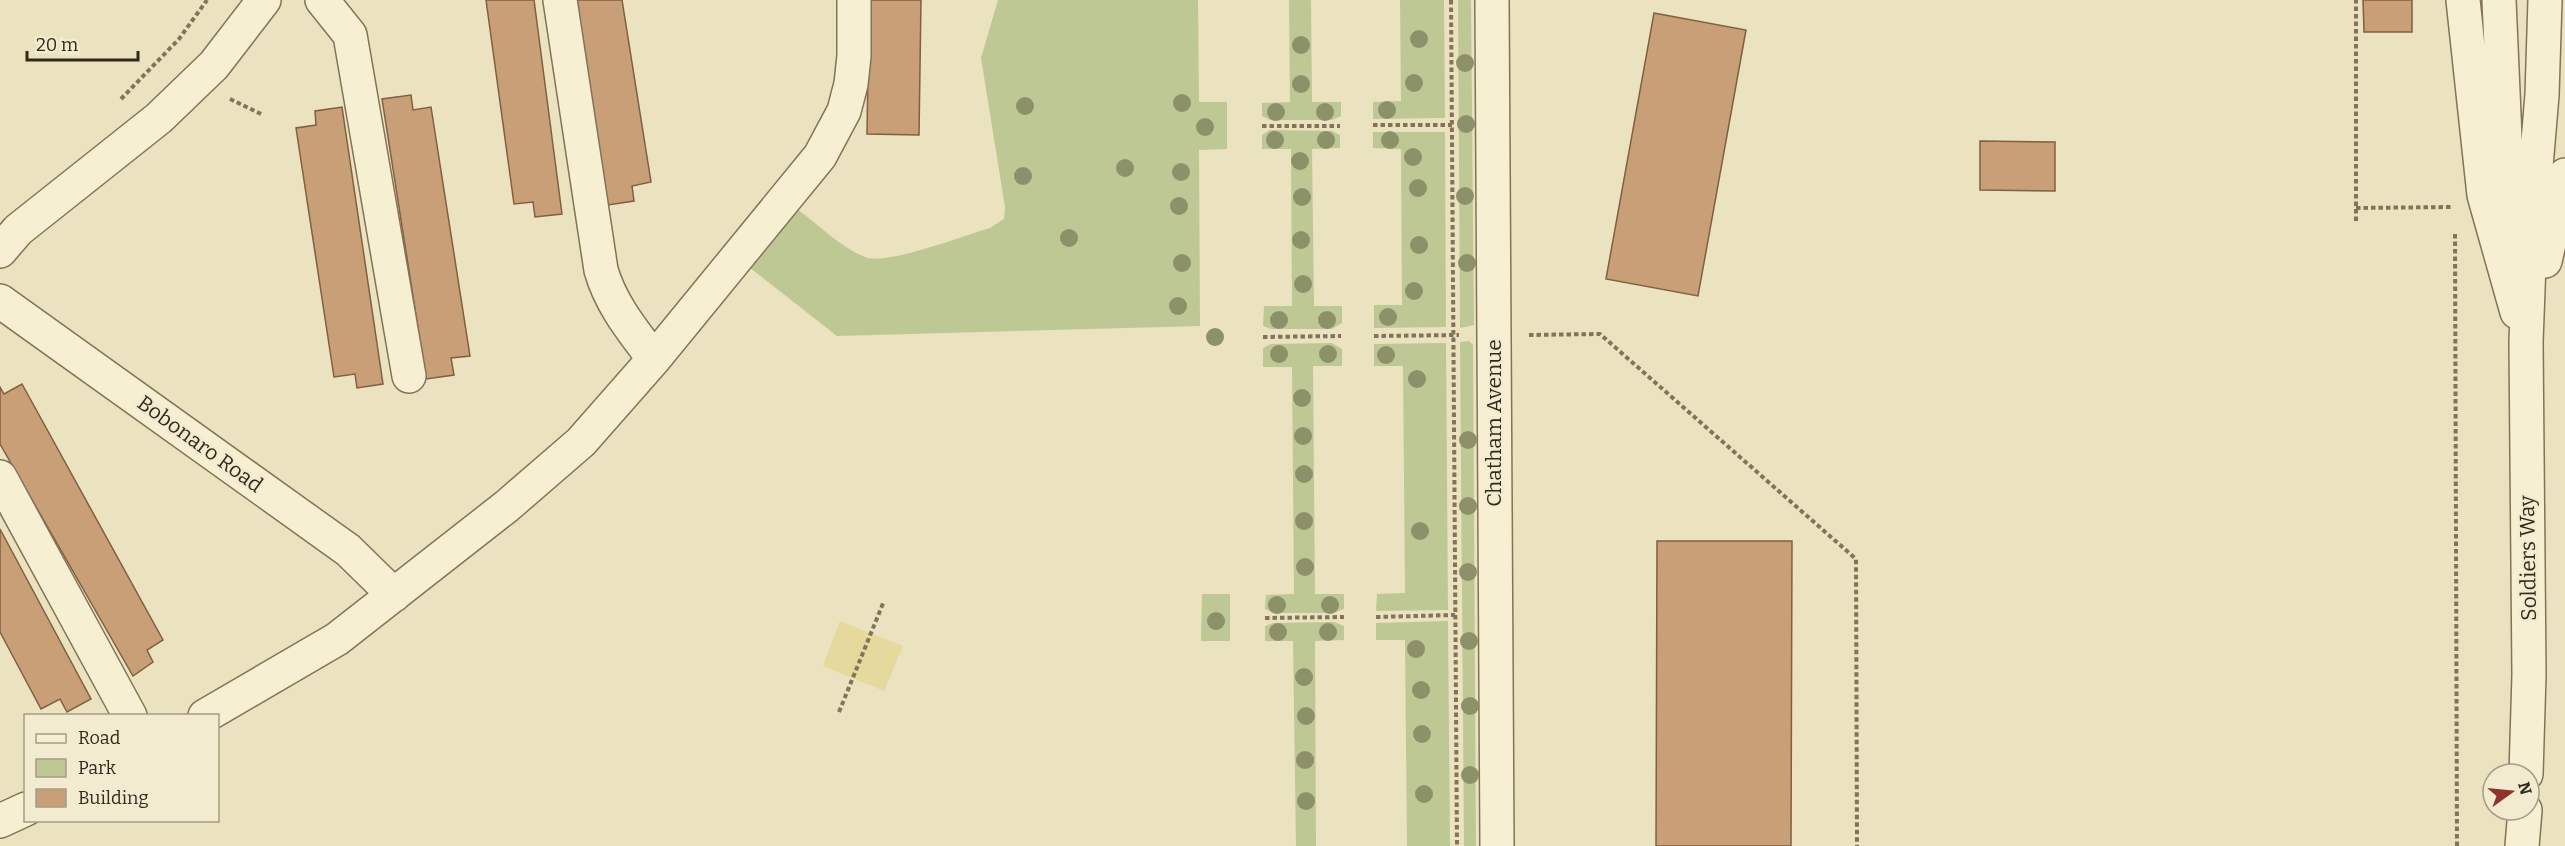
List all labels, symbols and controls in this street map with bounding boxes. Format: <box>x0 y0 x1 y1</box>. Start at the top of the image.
scale bar <box>27 24 138 62</box>
text: 20 m <box>36 34 78 56</box>
street label: Chatham Avenue <box>1481 339 1507 507</box>
street label: Bobonaro Road <box>132 390 268 498</box>
street label: Soldiers Way <box>2514 494 2542 621</box>
legend <box>24 714 219 822</box>
text: Road <box>78 727 121 749</box>
text: Park <box>78 757 117 779</box>
north arrow <box>2481 762 2541 822</box>
text: N <box>2514 780 2536 797</box>
text: Building <box>78 787 149 809</box>

